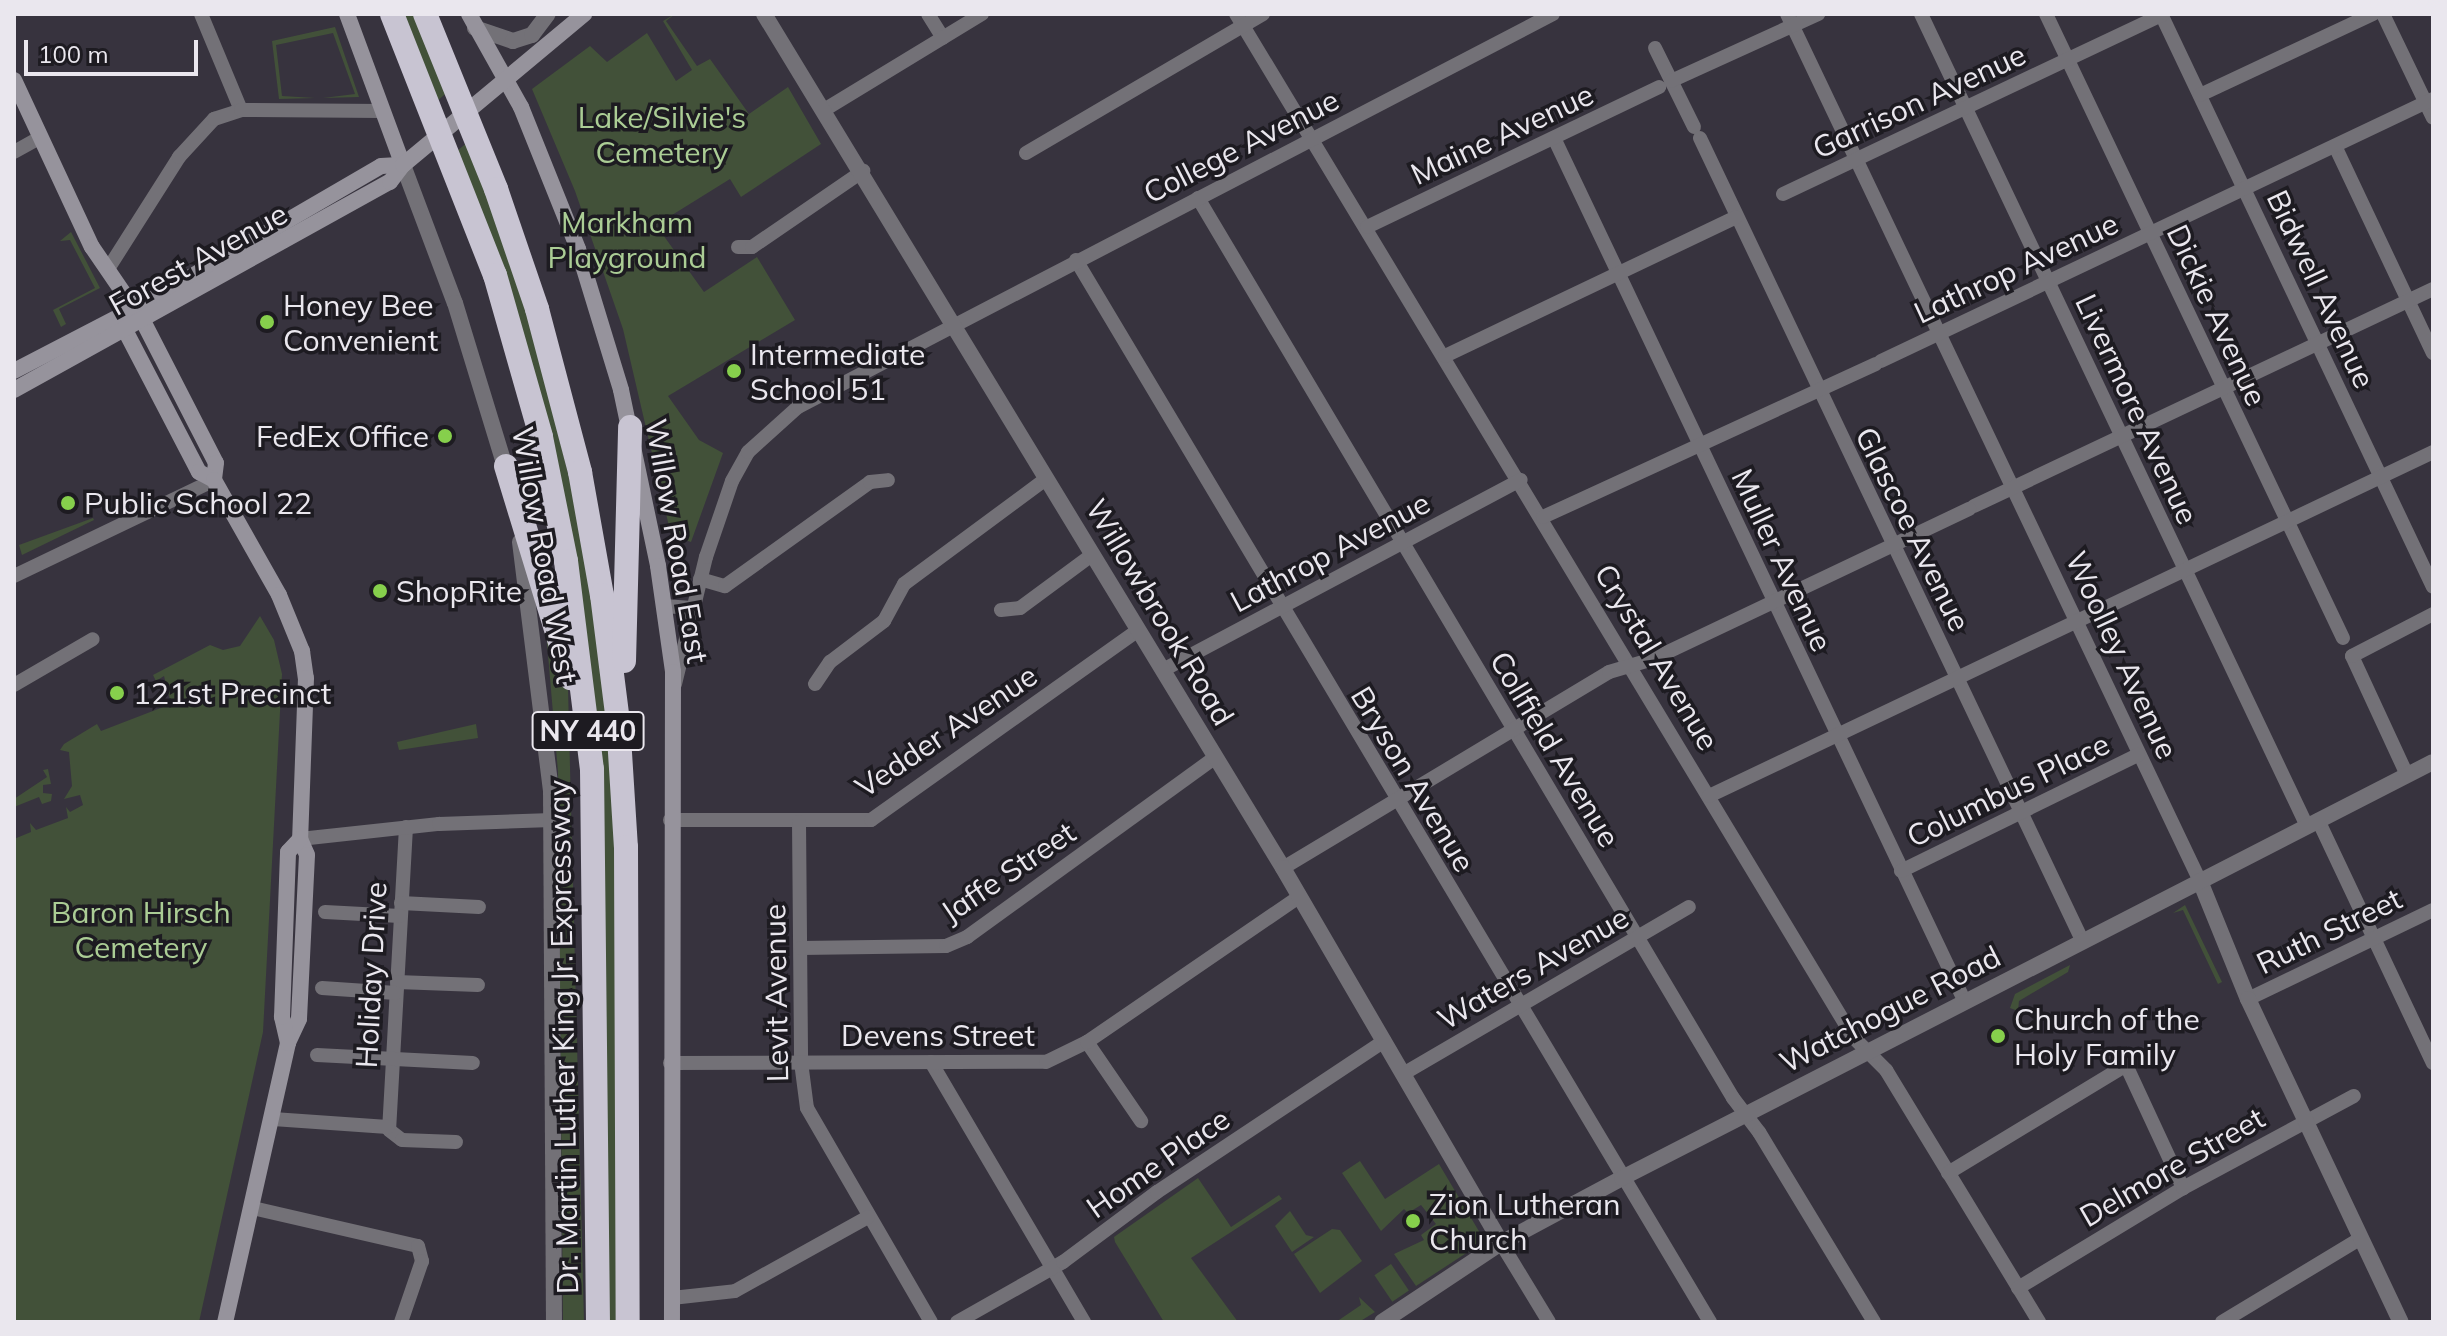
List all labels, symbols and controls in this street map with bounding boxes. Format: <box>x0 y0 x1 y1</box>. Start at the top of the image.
scale bar <box>28 24 202 74</box>
street label: Garrison Avenue <box>1807 36 2031 166</box>
text: 100 m <box>38 39 109 69</box>
street label: Maine Avenue <box>1405 76 1599 192</box>
street label: College Avenue <box>1138 81 1344 211</box>
park label: Lake/Silvie's Cemetery <box>578 99 746 170</box>
street label: Bidwell Avenue <box>2259 184 2383 394</box>
street label: Forest Avenue <box>103 195 293 323</box>
park label: Markham Playground <box>547 204 707 274</box>
street label: Lathrop Avenue <box>1908 205 2124 331</box>
street label: Dickie Avenue <box>2159 219 2275 411</box>
place label: Honey Bee Convenient <box>283 287 438 358</box>
street label: Livermore Avenue <box>2068 288 2206 530</box>
marker: Honey Bee Convenient <box>258 313 276 331</box>
place label: Intermediate School 51 <box>750 336 925 406</box>
marker: Intermediate School 51 <box>725 362 743 380</box>
street label: Willow Road East <box>638 416 716 666</box>
place label: FedEx Office <box>256 418 429 454</box>
street label: Glascoe Avenue <box>1848 421 1978 637</box>
street label: Willow Road West <box>505 424 585 686</box>
marker: FedEx Office <box>436 427 454 445</box>
street label: Muller Avenue <box>1724 463 1840 657</box>
street label: Lathrop Avenue <box>1224 484 1436 620</box>
place label: Public School 22 <box>84 485 312 521</box>
street label: Willowbrook Road <box>1078 492 1242 732</box>
marker: Public School 22 <box>59 494 77 512</box>
street label: Woolley Avenue <box>2058 546 2186 764</box>
street label: Crystal Avenue <box>1587 557 1727 757</box>
place label: ShopRite <box>396 573 522 609</box>
marker: ShopRite <box>371 582 389 600</box>
street label: Collfield Avenue <box>1482 645 1628 853</box>
street label: Vedder Avenue <box>848 657 1044 805</box>
place label: 121st Precinct <box>133 675 331 711</box>
street label: Bryson Avenue <box>1344 680 1482 878</box>
marker: 121st Precinct <box>108 684 126 702</box>
road number: NY 440 <box>530 707 646 755</box>
street label: Columbus Place <box>1901 725 2115 855</box>
street label: Dr. Martin Luther King Jr. Expressway <box>541 780 585 1294</box>
street label: Jaffe Street <box>934 814 1082 930</box>
street label: Ruth Street <box>2251 880 2407 982</box>
street label: Holiday Drive <box>348 881 394 1069</box>
park label: Baron Hirsch Cemetery <box>51 894 231 964</box>
street label: Waters Avenue <box>1431 899 1635 1037</box>
street label: Levit Avenue <box>756 904 796 1082</box>
street label: Watchogue Road <box>1774 938 2006 1080</box>
place label: Church of the Holy Family <box>2014 1001 2200 1072</box>
street label: Devens Street <box>841 1017 1035 1053</box>
marker: Church of the Holy Family <box>1989 1027 2007 1045</box>
street label: Delmore Street <box>2073 1100 2271 1234</box>
street label: Home Place <box>1080 1101 1236 1225</box>
place label: Zion Lutheran Church <box>1429 1186 1621 1256</box>
marker: Zion Lutheran Church <box>1404 1212 1422 1230</box>

